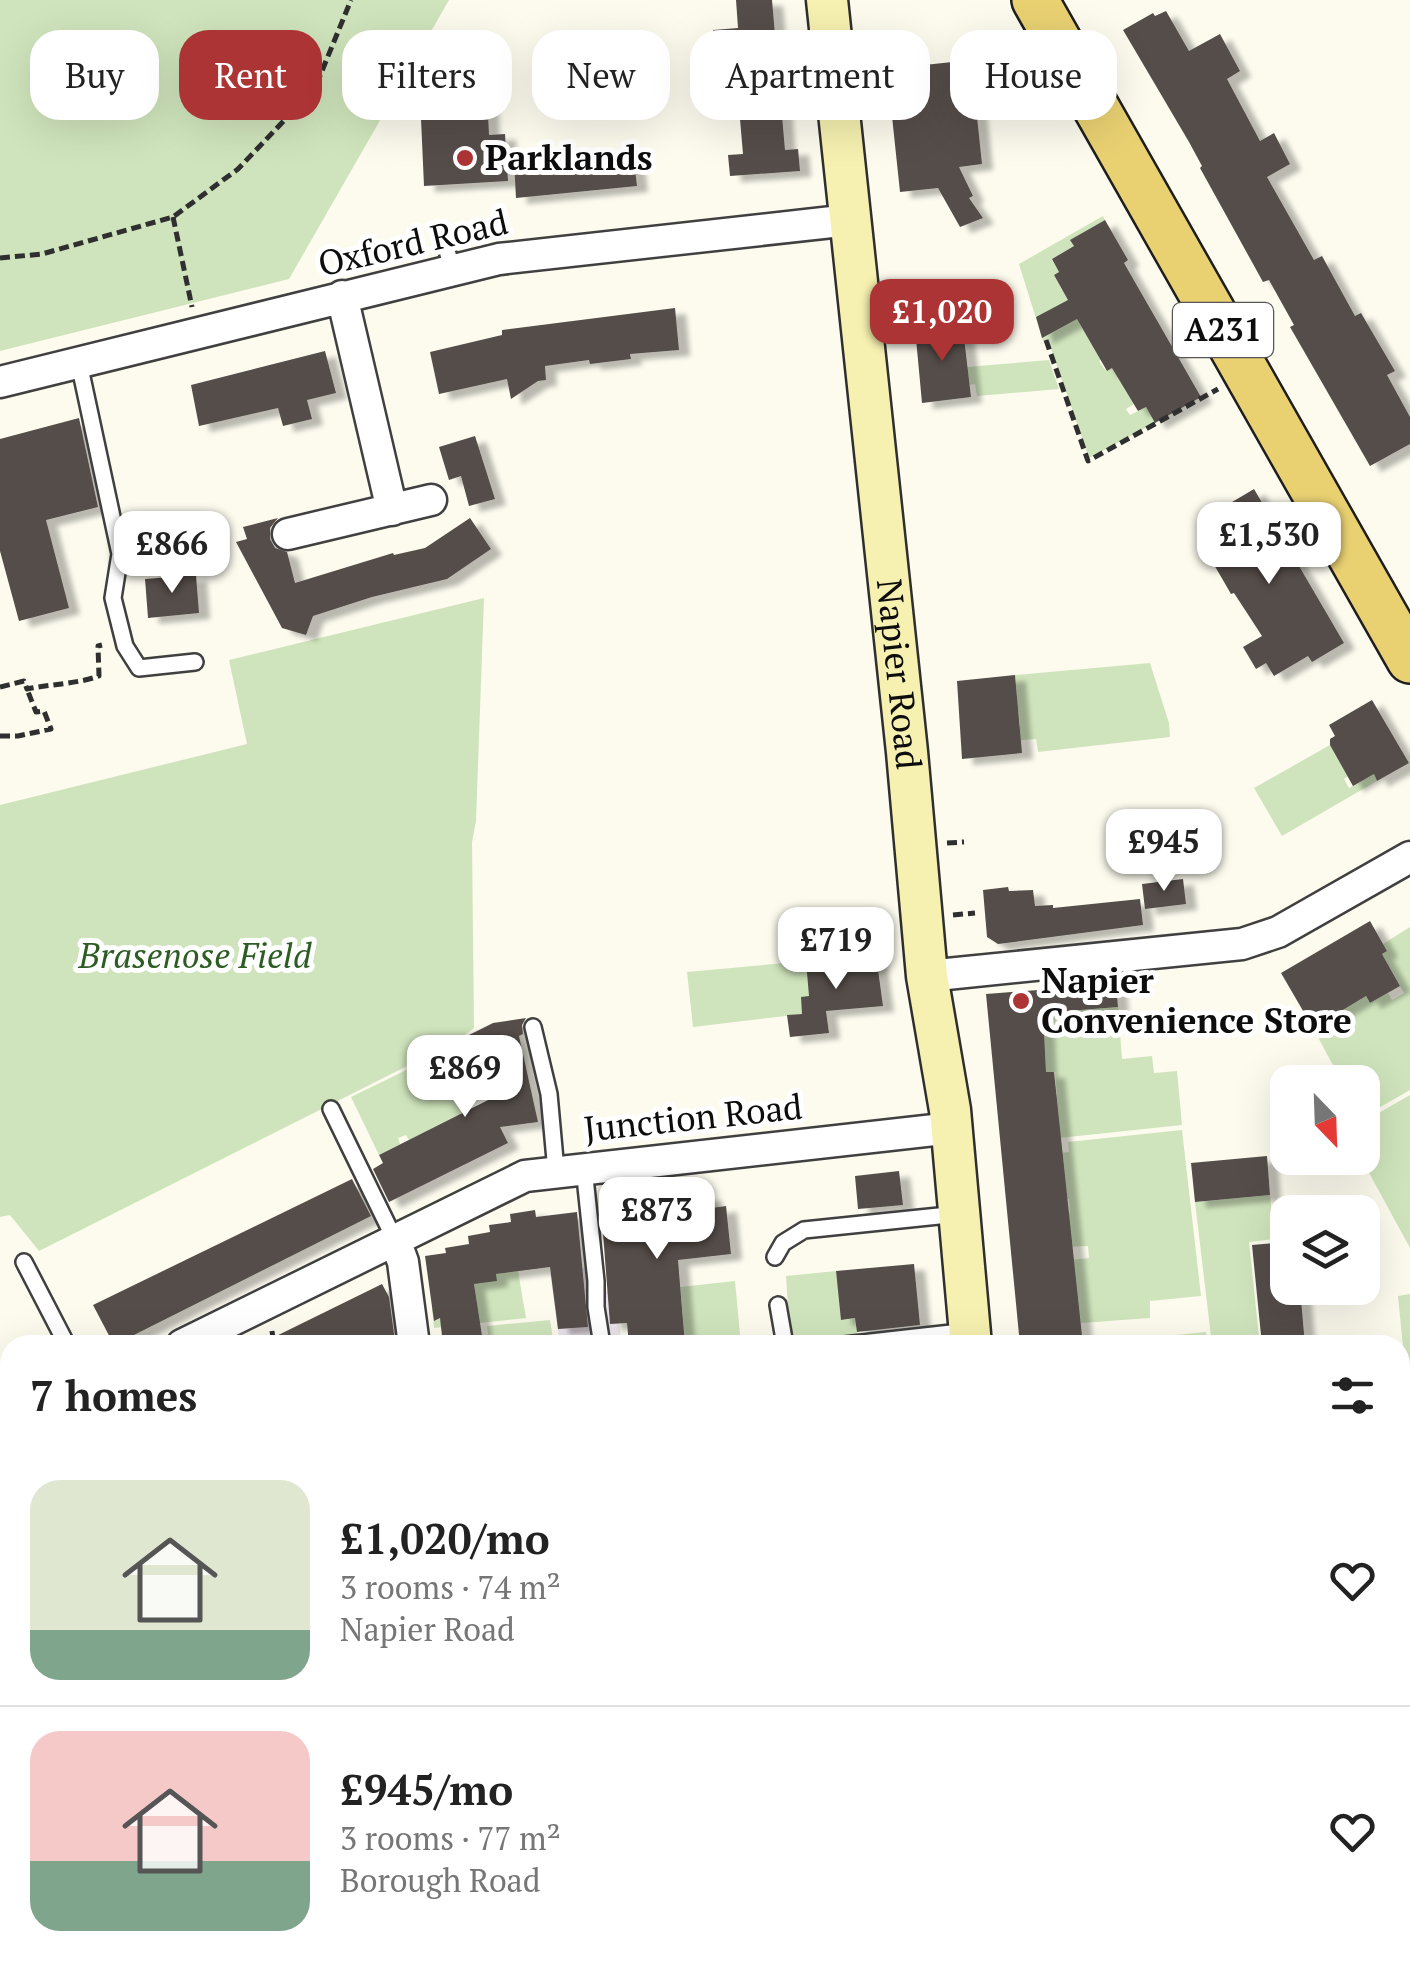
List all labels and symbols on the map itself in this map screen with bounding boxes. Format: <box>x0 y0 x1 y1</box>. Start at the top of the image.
place label: Parklands <box>485 134 653 180</box>
marker: Parklands <box>454 147 476 169</box>
street label: Oxford Road <box>313 198 512 286</box>
pin: £1,020 <box>861 279 1023 364</box>
road number: A231 <box>1173 303 1273 357</box>
pin: £1,530 <box>1188 502 1350 587</box>
pin: £866 <box>113 511 231 596</box>
street label: Napier Road <box>867 577 932 771</box>
pin: £945 <box>1105 809 1223 894</box>
pin: £719 <box>777 907 895 992</box>
park label: Brasenose Field <box>78 932 313 978</box>
place label: Napier Convenience Store <box>1041 957 1352 1043</box>
marker: Napier Convenience Store <box>1010 990 1032 1012</box>
pin: £869 <box>406 1035 524 1120</box>
north arrow <box>1270 1065 1380 1175</box>
street label: Junction Road <box>581 1083 804 1151</box>
pin: £873 <box>598 1177 716 1262</box>

